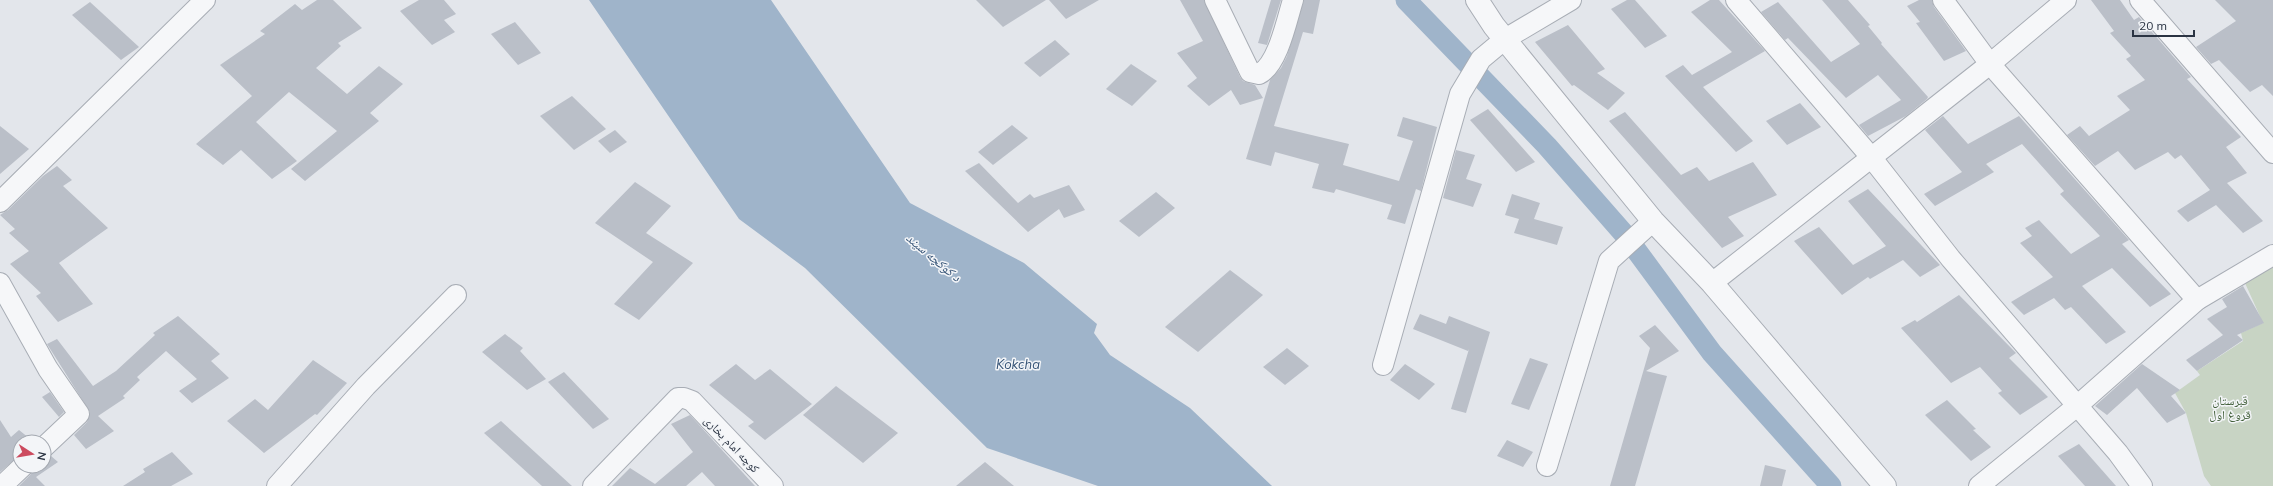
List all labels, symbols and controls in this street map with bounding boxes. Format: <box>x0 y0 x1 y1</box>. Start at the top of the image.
scale bar <box>2133 12 2194 38</box>
text: 20 m <box>2139 18 2167 33</box>
water label: د کوکچه سیند <box>903 229 965 286</box>
water label: Kokcha <box>996 356 1040 372</box>
park label: قبرستان قروغ اول <box>2209 393 2251 423</box>
street label: کوچه امام بخاری <box>700 412 763 476</box>
north arrow <box>12 434 52 474</box>
text: N <box>34 451 49 462</box>

